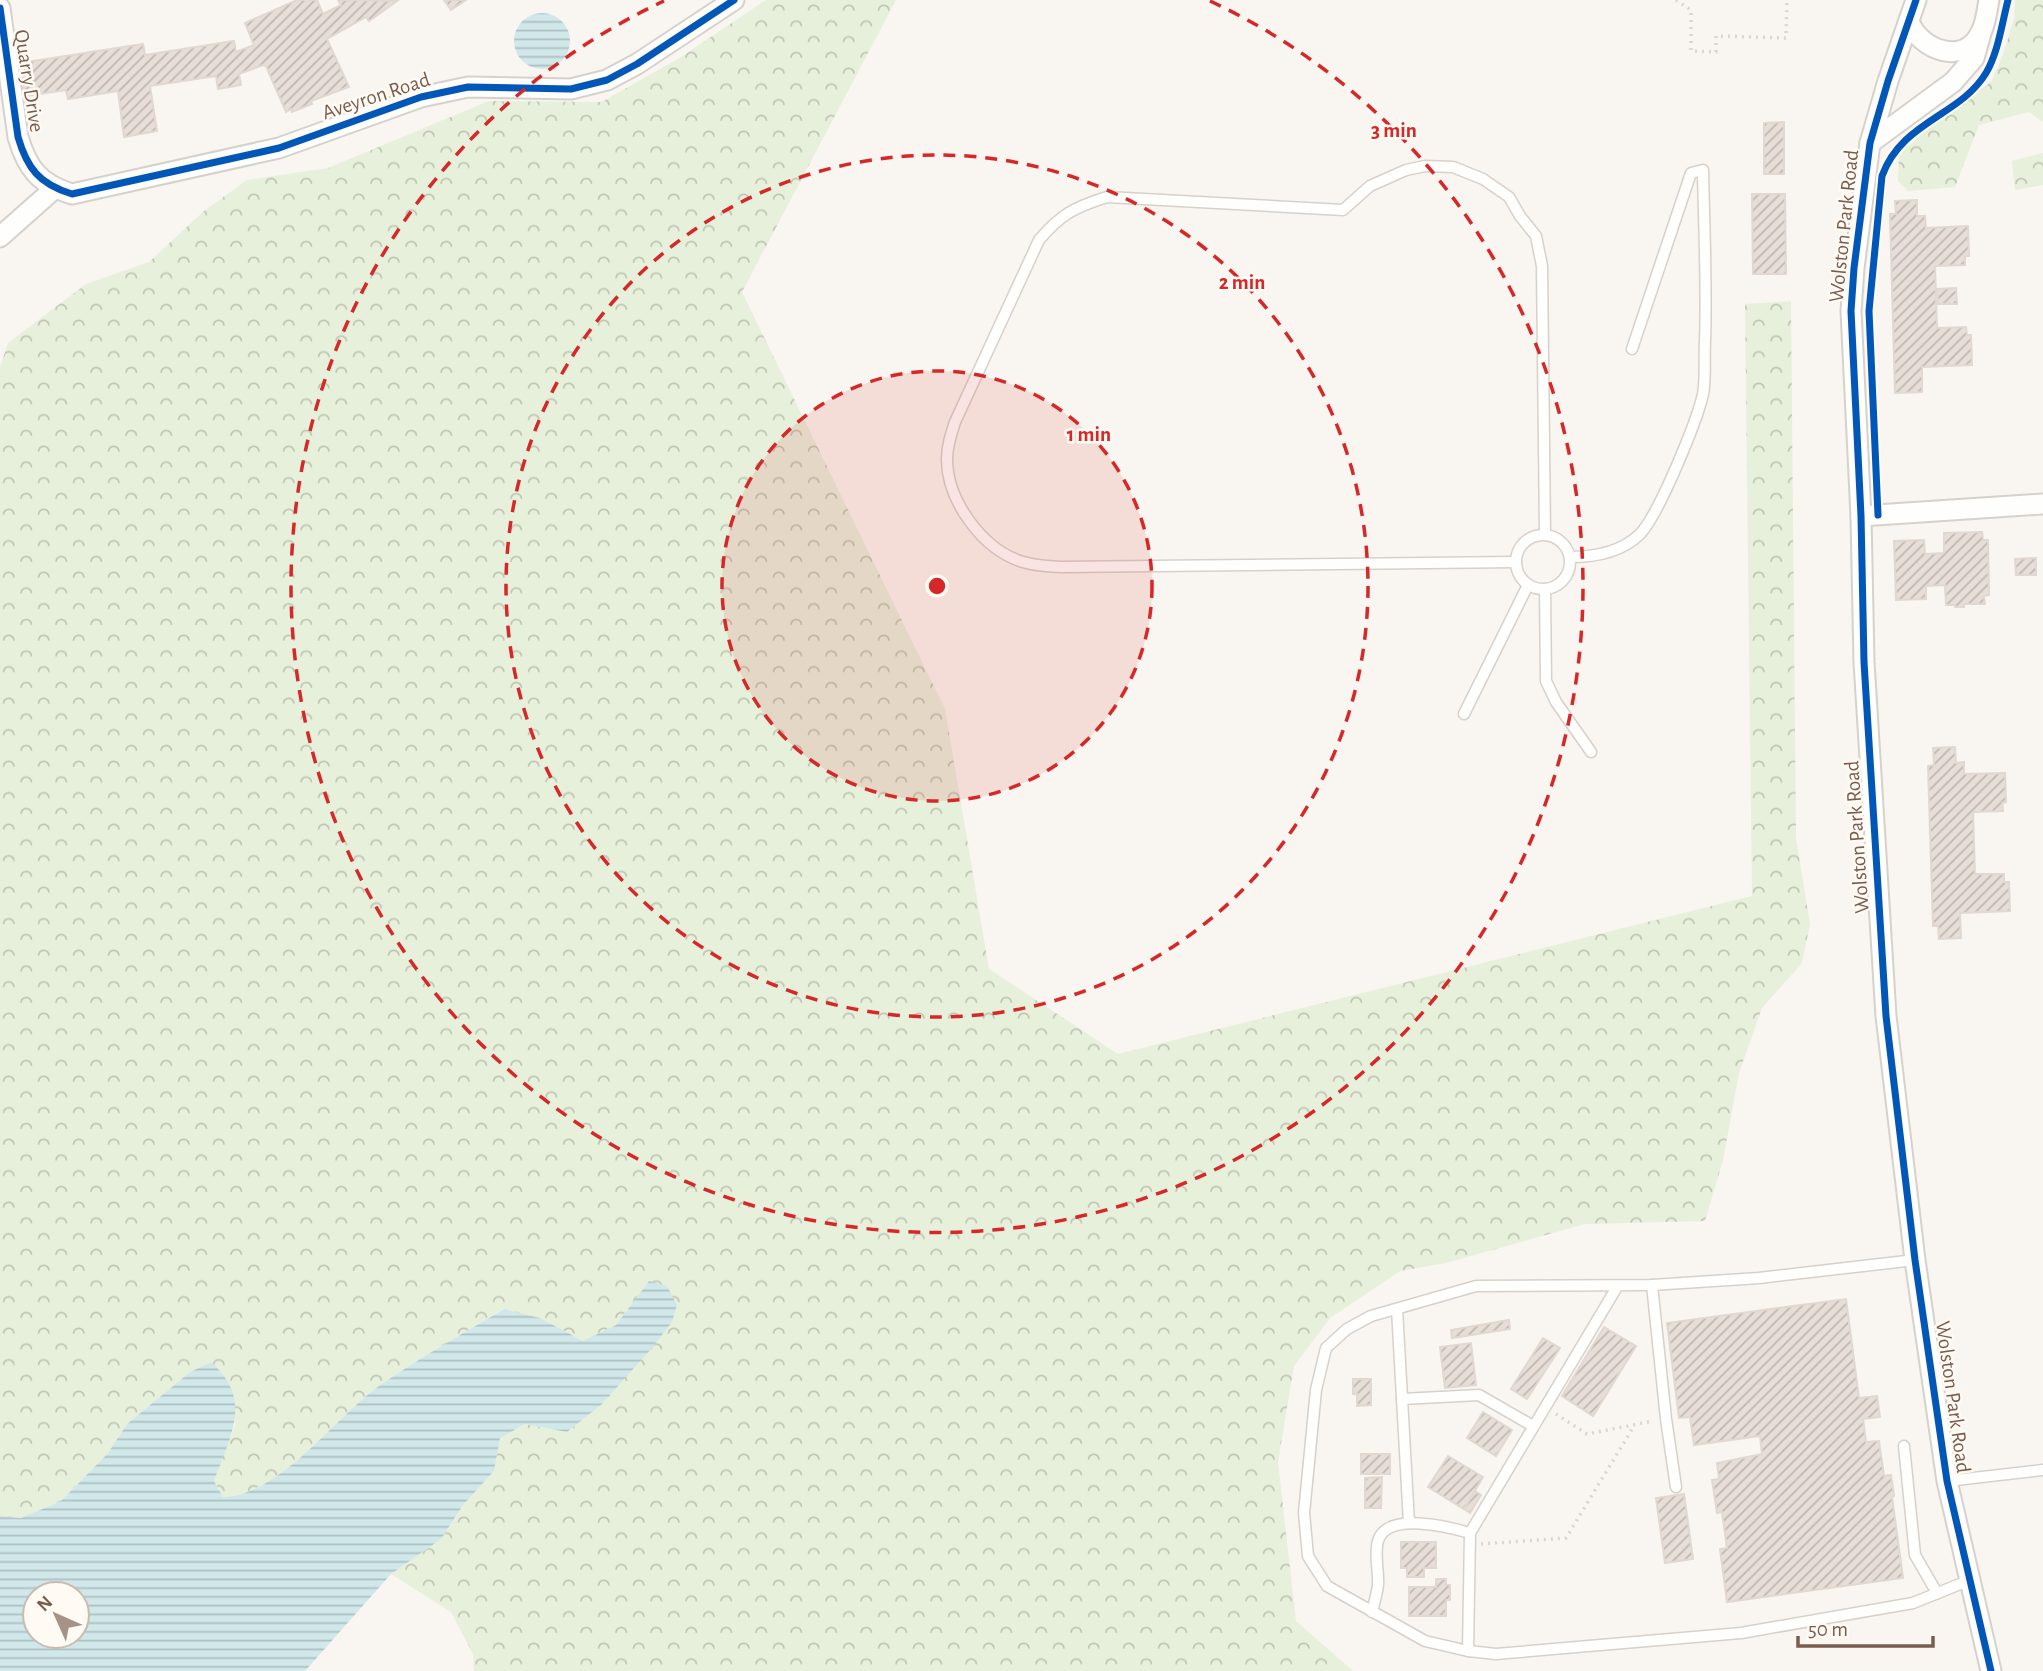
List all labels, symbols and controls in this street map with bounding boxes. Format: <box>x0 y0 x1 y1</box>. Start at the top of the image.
street label: Quarry Drive <box>11 28 47 134</box>
street label: Aveyron Road <box>320 69 433 123</box>
text: 3 min <box>1371 120 1417 141</box>
street label: Wolston Park Road <box>1826 149 1862 303</box>
text: 2 min <box>1219 272 1265 293</box>
text: 1 min <box>1067 424 1111 445</box>
centre of rings <box>925 574 949 598</box>
street label: Wolston Park Road <box>1841 760 1873 914</box>
street label: Wolston Park Road <box>1932 1320 1974 1475</box>
north arrow <box>21 1580 91 1650</box>
text: N <box>34 1593 56 1615</box>
scale bar <box>1798 1604 1933 1648</box>
text: 50 m <box>1808 1619 1848 1640</box>

